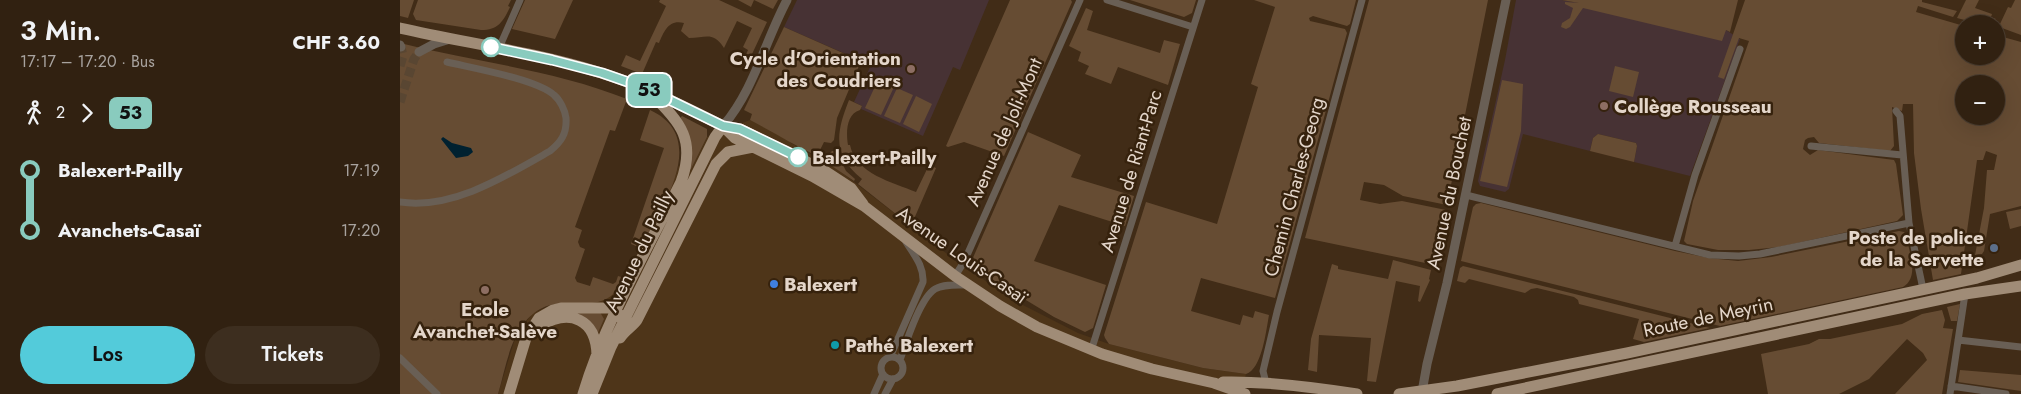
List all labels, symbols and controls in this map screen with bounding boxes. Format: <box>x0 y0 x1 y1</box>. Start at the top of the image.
text: 3 Min. <box>20 10 101 51</box>
map controls <box>1955 15 2005 125</box>
button: + <box>1955 15 2005 65</box>
text: CHF 3.60 <box>293 29 380 56</box>
unlabelled marker <box>481 37 501 57</box>
place label: Cycle d'Orientation des Coudriers <box>730 45 901 94</box>
text: 17:17 – 17:20 · Bus <box>20 50 155 73</box>
street label: Avenue de Joli-Mont <box>959 53 1049 210</box>
marker: Cycle d'Orientation des Coudriers <box>905 63 917 75</box>
line badge: 53 <box>626 74 672 106</box>
button: − <box>1955 75 2005 125</box>
text: 53 <box>638 77 660 103</box>
street label: Avenue de Riant-Parc <box>1093 86 1169 256</box>
place label: Collège Rousseau <box>1614 93 1772 120</box>
street label: Chemin Charles-Georg <box>1257 94 1331 280</box>
icon: walk <box>20 99 48 127</box>
icon: forward <box>73 99 101 127</box>
text: 53 <box>119 100 142 126</box>
marker: Collège Rousseau <box>1598 100 1610 112</box>
text: 2 <box>56 101 65 124</box>
street label: Avenue du Bouchet <box>1420 114 1478 272</box>
place label: Balexert-Pailly <box>812 144 937 171</box>
marker: Balexert-Pailly <box>788 147 808 167</box>
text: Balexert-Pailly <box>58 157 182 184</box>
text: 17:19 <box>343 159 380 182</box>
street label: Avenue du Pailly <box>598 185 680 316</box>
street label: Avenue Louis-Casaï <box>891 200 1034 311</box>
text: Avanchets-Casaï <box>58 217 200 244</box>
text: 17:20 <box>341 219 380 242</box>
place label: Poste de police de la Servette <box>1848 224 1984 273</box>
marker: Poste de police de la Servette <box>1988 242 2000 254</box>
place label: Balexert <box>784 271 857 298</box>
marker: Balexert <box>768 278 780 290</box>
marker: Ecole Avanchet-Salève <box>479 284 491 296</box>
street label: Route de Meyrin <box>1641 290 1775 344</box>
place label: Ecole Avanchet-Salève <box>412 296 557 345</box>
button: Los <box>20 326 195 384</box>
button: Tickets <box>205 326 380 384</box>
place label: Pathé Balexert <box>845 332 973 359</box>
marker: Pathé Balexert <box>829 339 841 351</box>

